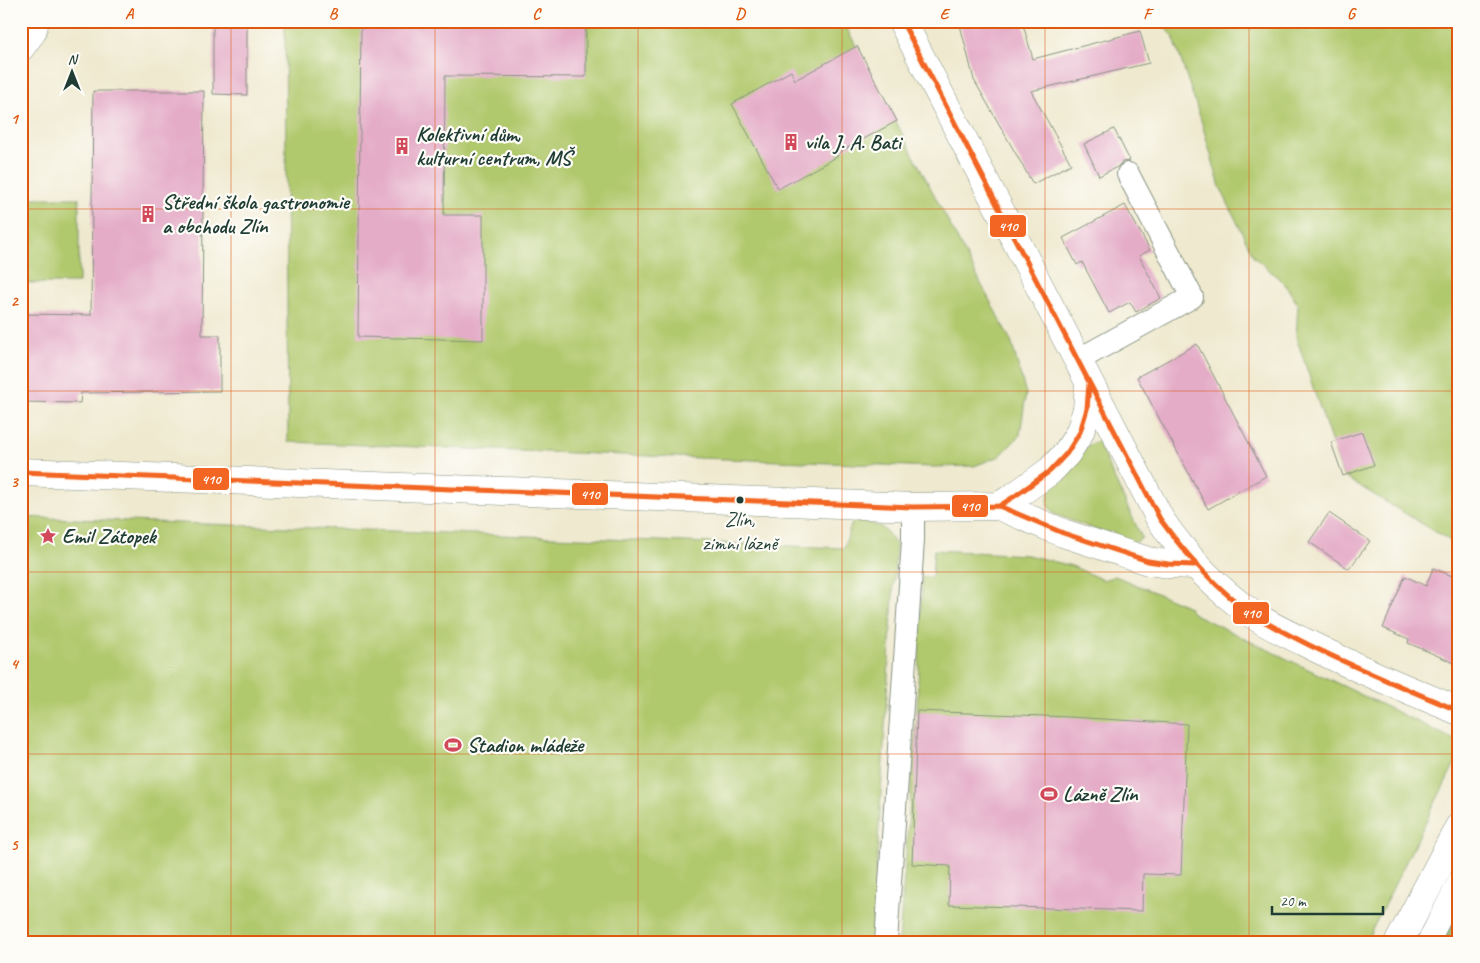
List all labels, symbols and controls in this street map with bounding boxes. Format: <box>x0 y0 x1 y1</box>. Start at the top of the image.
text: A <box>125 4 135 24</box>
text: B <box>329 4 339 24</box>
text: C <box>532 4 542 24</box>
text: D <box>735 4 746 24</box>
text: E <box>940 4 951 24</box>
text: F <box>1143 4 1154 24</box>
text: G <box>1347 4 1357 24</box>
north arrow <box>48 48 98 98</box>
text: N <box>68 51 79 68</box>
text: 1 <box>10 109 19 129</box>
place label: Kolektivní dům, kulturní centrum, MŠ <box>416 121 575 171</box>
place label: vila J. A. Bati <box>805 129 904 155</box>
building icon: vila J. A. Bati <box>781 132 801 152</box>
building icon: Kolektivní dům, kulturní centrum, MŠ <box>392 136 412 156</box>
place label: Střední škola gastronomie a obchodu Zlín <box>162 189 351 239</box>
building icon: Střední škola gastronomie a obchodu Zlín <box>138 204 158 224</box>
line badge: 410 <box>989 214 1027 238</box>
text: 410 <box>999 218 1019 235</box>
text: 2 <box>10 291 19 311</box>
line badge: 410 <box>192 467 230 491</box>
text: 410 <box>202 471 222 488</box>
text: 3 <box>10 472 19 492</box>
line badge: 410 <box>571 482 609 506</box>
text: 410 <box>581 486 601 503</box>
line badge: 410 <box>951 494 989 518</box>
marker: Zlín, zimní lázně <box>735 495 745 505</box>
text: 410 <box>961 498 981 515</box>
place label: Zlín, zimní lázně <box>703 507 780 556</box>
place label: Emil Zátopek <box>62 523 158 549</box>
place icon: Emil Zátopek <box>38 526 58 546</box>
line badge: 410 <box>1232 601 1270 625</box>
text: 410 <box>1242 605 1262 622</box>
text: 4 <box>10 654 19 674</box>
place label: Stadion mládeže <box>467 732 585 758</box>
sports icon: Stadion mládeže <box>443 735 463 755</box>
place label: Lázně Zlín <box>1063 781 1139 807</box>
sports icon: Lázně Zlín <box>1039 784 1059 804</box>
text: 5 <box>11 835 20 855</box>
scale bar <box>1272 883 1384 915</box>
text: 20 m <box>1280 892 1307 911</box>

